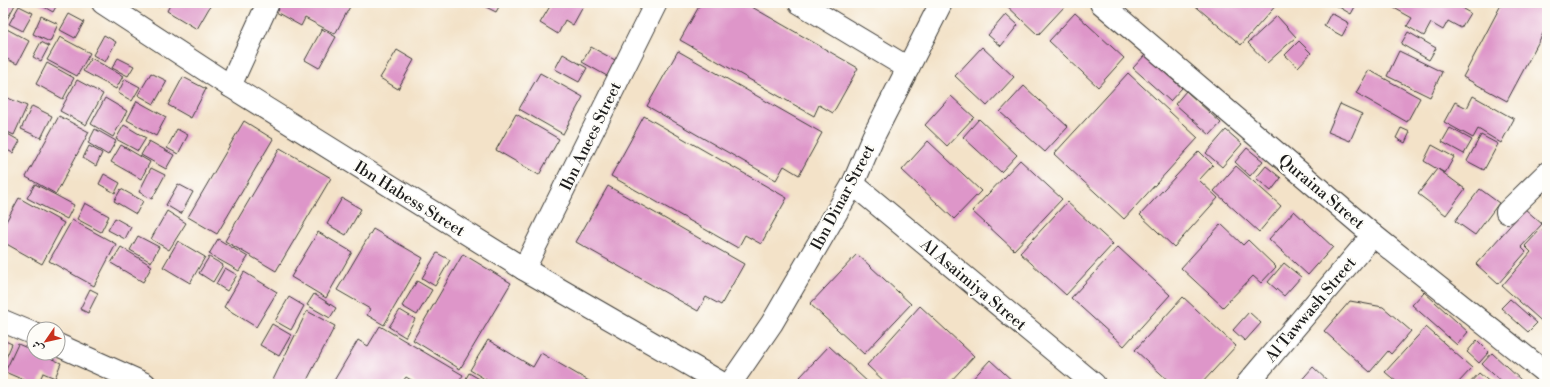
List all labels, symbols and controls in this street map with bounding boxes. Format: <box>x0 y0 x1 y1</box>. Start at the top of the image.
street label: Ibn Anees Street <box>556 79 626 194</box>
street label: Ibn Dinar Street <box>807 141 879 254</box>
street label: Quraina Street <box>1274 150 1369 234</box>
street label: Ibn Habess Street <box>350 157 469 241</box>
street label: Al Asaimiya Street <box>916 234 1031 335</box>
street label: Al Tawwash Street <box>1260 253 1361 367</box>
north arrow <box>26 321 66 361</box>
text: ش <box>30 338 47 354</box>

